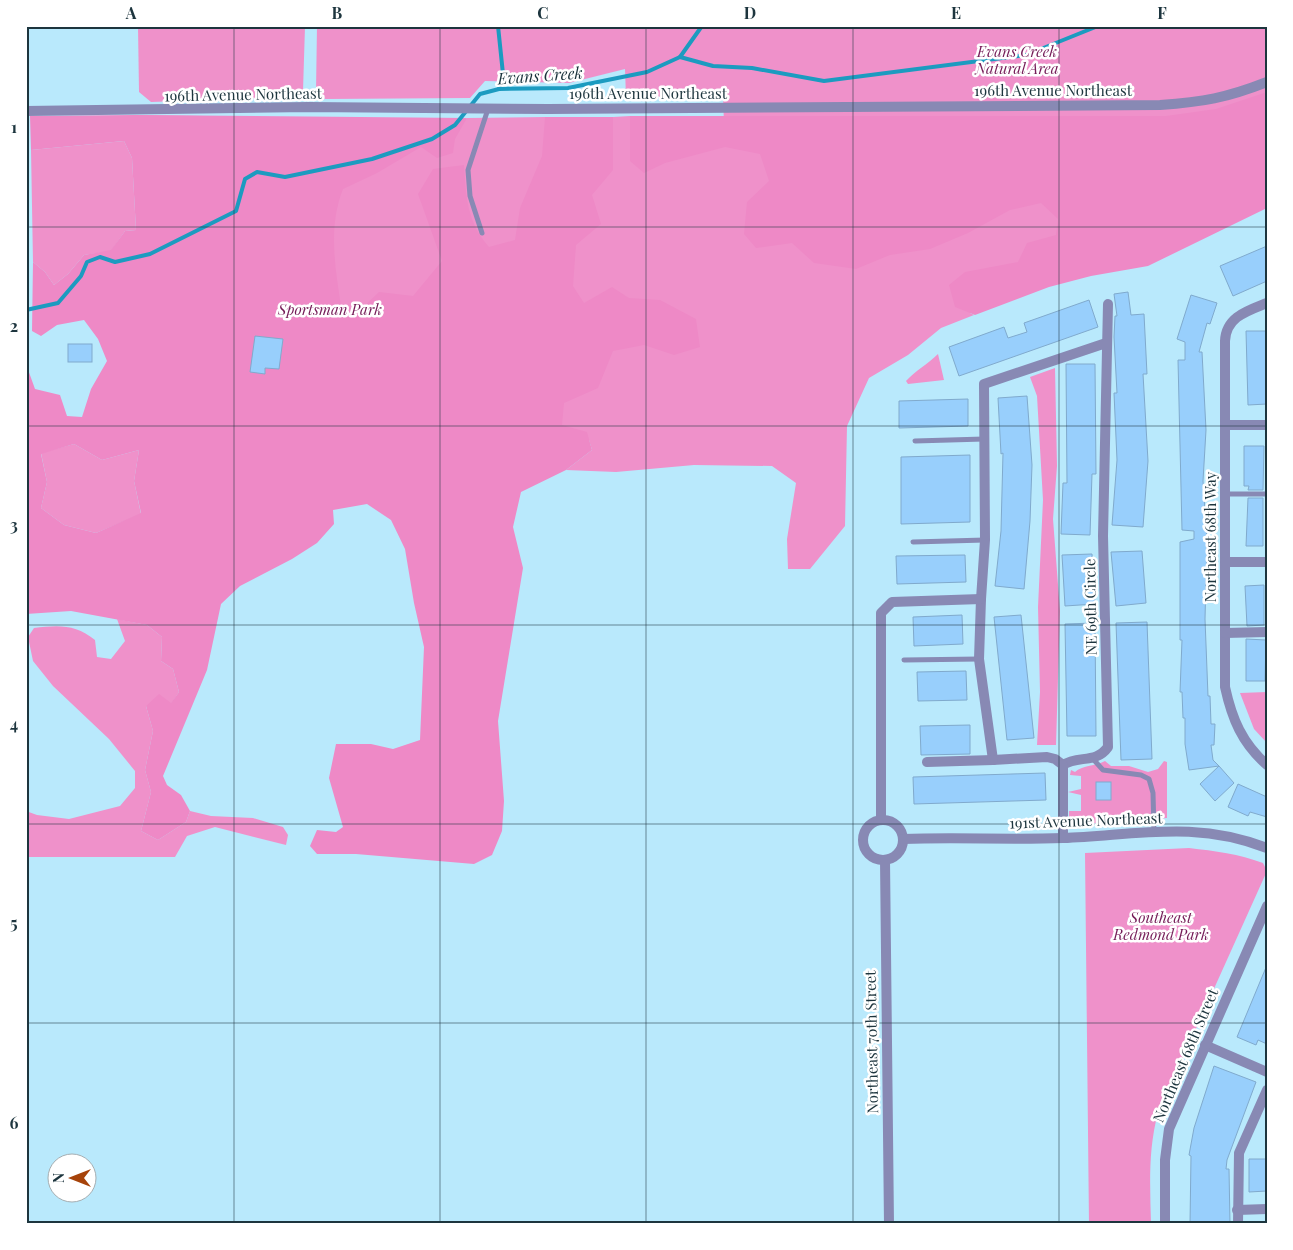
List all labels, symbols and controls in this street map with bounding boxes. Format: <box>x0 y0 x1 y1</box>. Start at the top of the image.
text: A <box>125 2 137 23</box>
text: B <box>332 2 343 23</box>
text: C <box>537 2 549 23</box>
text: D <box>744 2 756 23</box>
text: E <box>951 2 961 23</box>
text: F <box>1157 2 1167 23</box>
park label: Evans Creek Natural Area <box>973 41 1059 78</box>
water label: Evans Creek <box>496 62 583 89</box>
street label: 196th Avenue Northeast <box>974 80 1133 100</box>
street label: 196th Avenue Northeast <box>164 83 323 105</box>
street label: 196th Avenue Northeast <box>569 83 728 103</box>
text: 1 <box>11 116 17 137</box>
park label: Sportsman Park <box>277 299 382 319</box>
text: 2 <box>10 315 18 336</box>
street label: Northeast 68th Way <box>1200 471 1220 602</box>
text: 3 <box>10 514 18 535</box>
street label: NE 69th Circle <box>1079 558 1101 656</box>
text: 4 <box>10 713 18 734</box>
street label: 191st Avenue Northeast <box>1009 807 1164 833</box>
park label: Southeast Redmond Park <box>1112 907 1209 944</box>
text: 5 <box>10 912 18 933</box>
street label: Northeast 70th Street <box>860 970 882 1114</box>
street label: Northeast 68th Street <box>1148 984 1223 1125</box>
text: 6 <box>10 1112 19 1133</box>
north arrow <box>48 1152 98 1202</box>
text: N <box>49 1173 68 1183</box>

